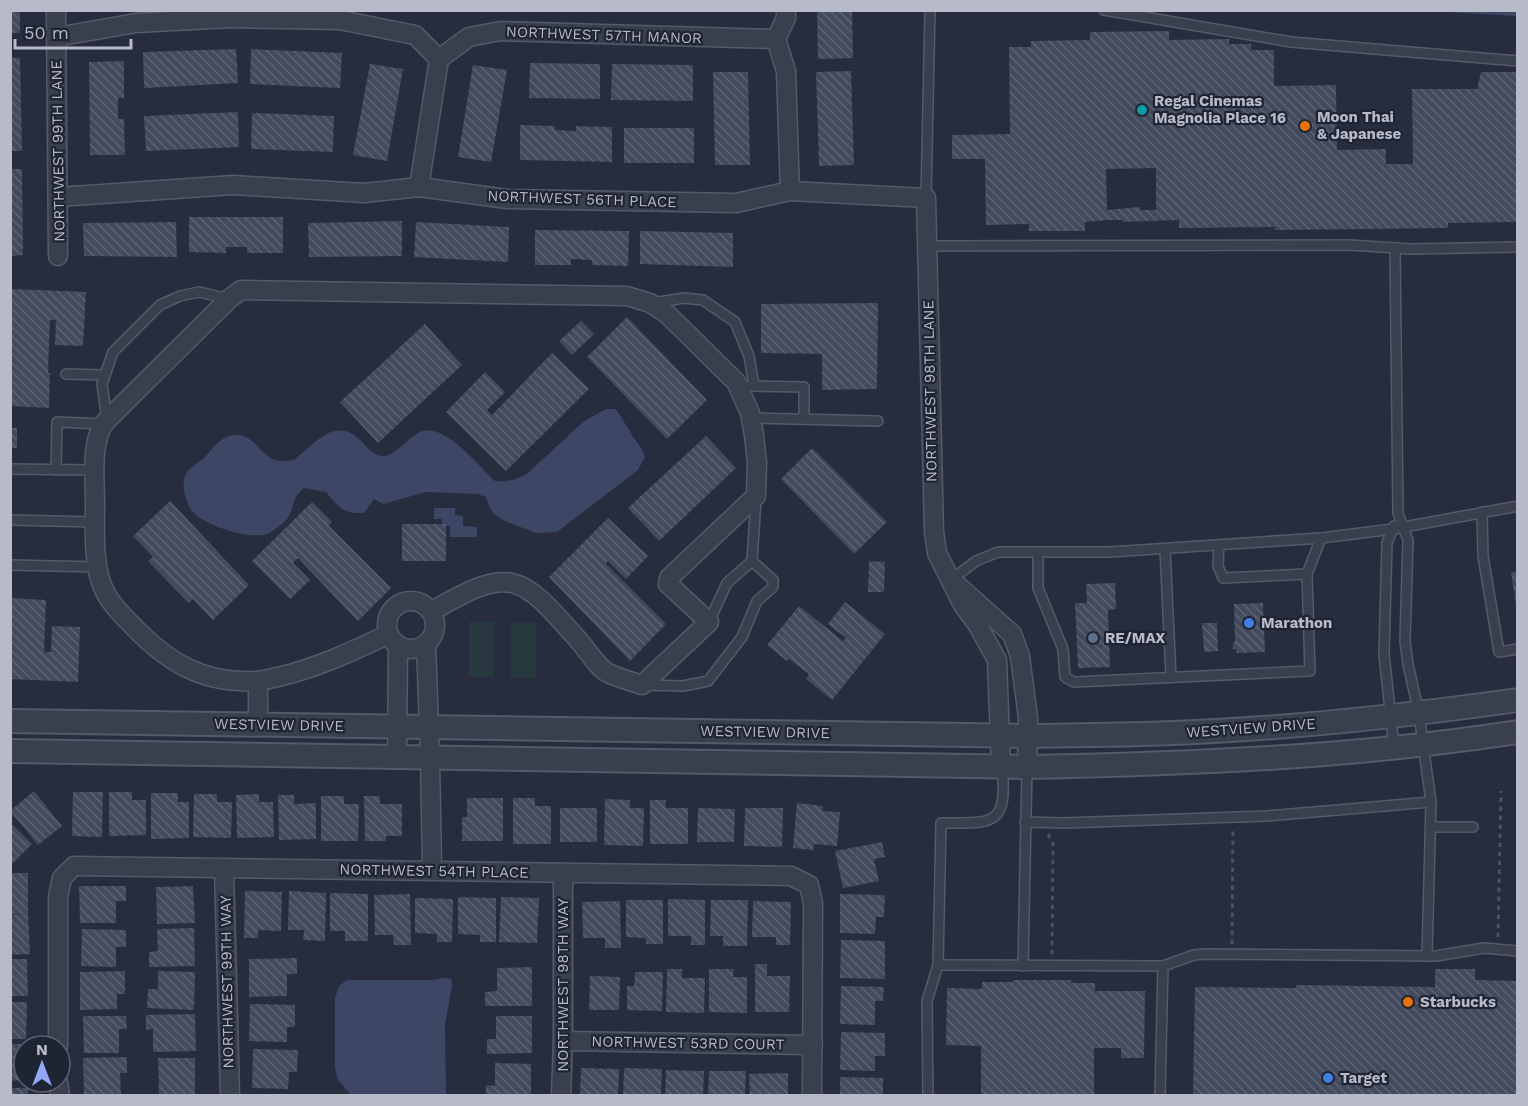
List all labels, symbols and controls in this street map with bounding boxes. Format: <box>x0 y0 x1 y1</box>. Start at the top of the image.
scale bar <box>15 12 130 50</box>
text: 50 m <box>24 22 69 43</box>
street label: NORTHWEST 57TH MANOR <box>506 23 702 47</box>
street label: NORTHWEST 99TH LANE <box>47 60 69 242</box>
place label: Regal Cinemas Magnolia Place 16 <box>1154 92 1286 127</box>
marker: Regal Cinemas Magnolia Place 16 <box>1135 103 1149 117</box>
place label: Moon Thai & Japanese <box>1317 108 1402 143</box>
marker: Moon Thai & Japanese <box>1298 119 1312 133</box>
street label: NORTHWEST 56TH PLACE <box>487 187 677 211</box>
street label: NORTHWEST 98TH LANE <box>919 300 941 482</box>
place label: Marathon <box>1261 614 1332 632</box>
marker: Marathon <box>1242 616 1256 630</box>
place label: RE/MAX <box>1105 629 1165 647</box>
marker: RE/MAX <box>1086 631 1100 645</box>
street label: WESTVIEW DRIVE <box>214 715 344 735</box>
street label: WESTVIEW DRIVE <box>1186 715 1316 741</box>
street label: WESTVIEW DRIVE <box>700 722 830 742</box>
street label: NORTHWEST 54TH PLACE <box>339 860 529 882</box>
street label: NORTHWEST 99TH WAY <box>216 895 238 1069</box>
street label: NORTHWEST 98TH WAY <box>554 898 572 1072</box>
place label: Starbucks <box>1420 993 1496 1011</box>
marker: Starbucks <box>1401 995 1415 1009</box>
street label: NORTHWEST 53RD COURT <box>591 1032 785 1054</box>
north arrow <box>12 1034 72 1094</box>
text: N <box>36 1040 48 1059</box>
place label: Target <box>1340 1069 1387 1087</box>
marker: Target <box>1321 1071 1335 1085</box>

